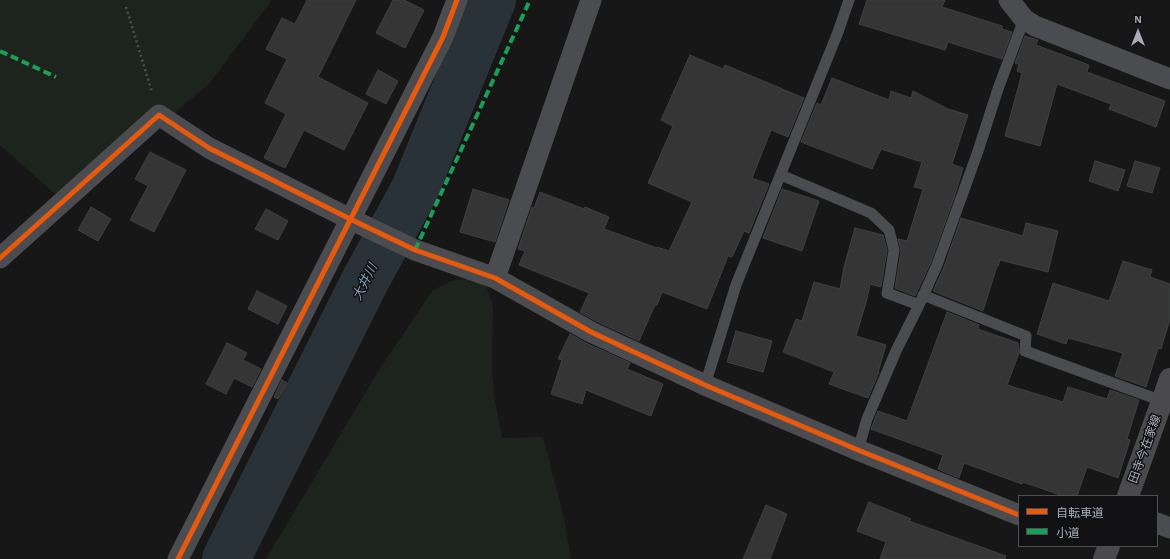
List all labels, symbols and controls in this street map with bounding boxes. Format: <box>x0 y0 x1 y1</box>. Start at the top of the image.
north arrow <box>1118 12 1158 52</box>
text: N <box>1134 14 1142 25</box>
water label: 大井川 <box>349 261 381 303</box>
street label: 田寺今在家線 <box>1126 413 1164 485</box>
legend <box>1018 495 1158 547</box>
text: 自転車道 <box>1056 507 1104 519</box>
text: 小道 <box>1056 527 1080 539</box>

